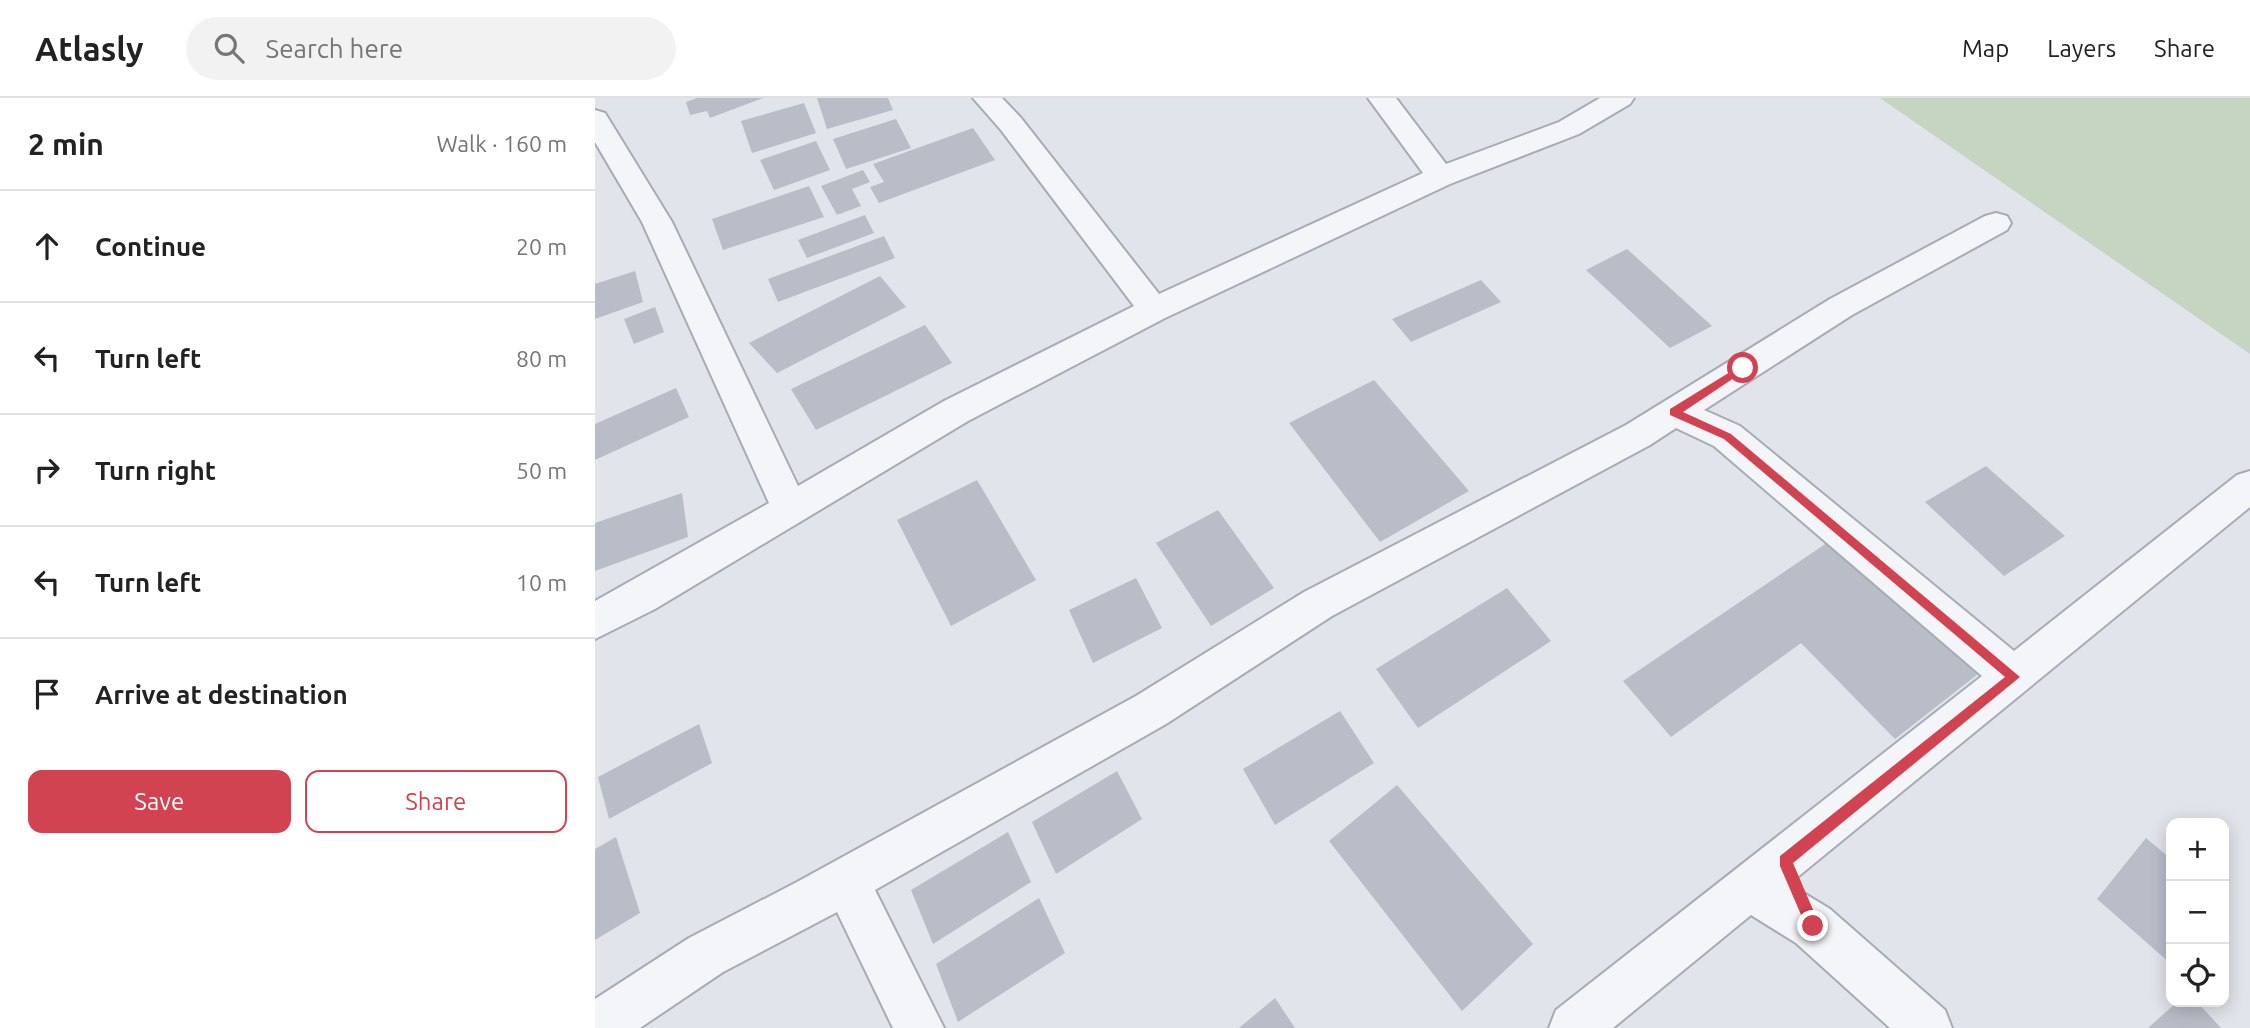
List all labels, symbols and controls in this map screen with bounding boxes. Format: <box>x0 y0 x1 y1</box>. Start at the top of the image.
search box <box>186 17 676 80</box>
icon: search <box>210 29 248 67</box>
text: Atlasly <box>35 30 144 67</box>
text: Search here <box>266 34 403 63</box>
text: Map <box>1962 35 2009 62</box>
text: Layers <box>2047 35 2116 62</box>
text: Share <box>2154 35 2215 62</box>
text: 2 min <box>28 127 104 161</box>
text: Walk · 160 m <box>436 131 567 156</box>
icon: ahead <box>28 227 66 265</box>
text: Continue <box>95 232 206 261</box>
text: 20 m <box>516 234 567 259</box>
icon: left <box>28 339 66 377</box>
text: Turn left <box>95 344 201 373</box>
text: 80 m <box>516 346 567 371</box>
route start <box>1727 352 1758 383</box>
icon: right <box>28 451 66 489</box>
text: Turn right <box>95 456 216 485</box>
text: 50 m <box>516 458 567 483</box>
icon: left <box>28 563 66 601</box>
text: Turn left <box>95 568 201 597</box>
text: 10 m <box>516 570 567 595</box>
icon: arrive <box>28 675 66 713</box>
text: Arrive at destination <box>95 680 348 709</box>
button: Save <box>28 770 291 833</box>
button: Share <box>305 770 567 833</box>
map controls <box>2166 818 2229 1007</box>
button: + <box>2166 818 2229 881</box>
button: − <box>2166 881 2229 944</box>
route end <box>1797 910 1828 941</box>
button: locate <box>2166 944 2229 1007</box>

